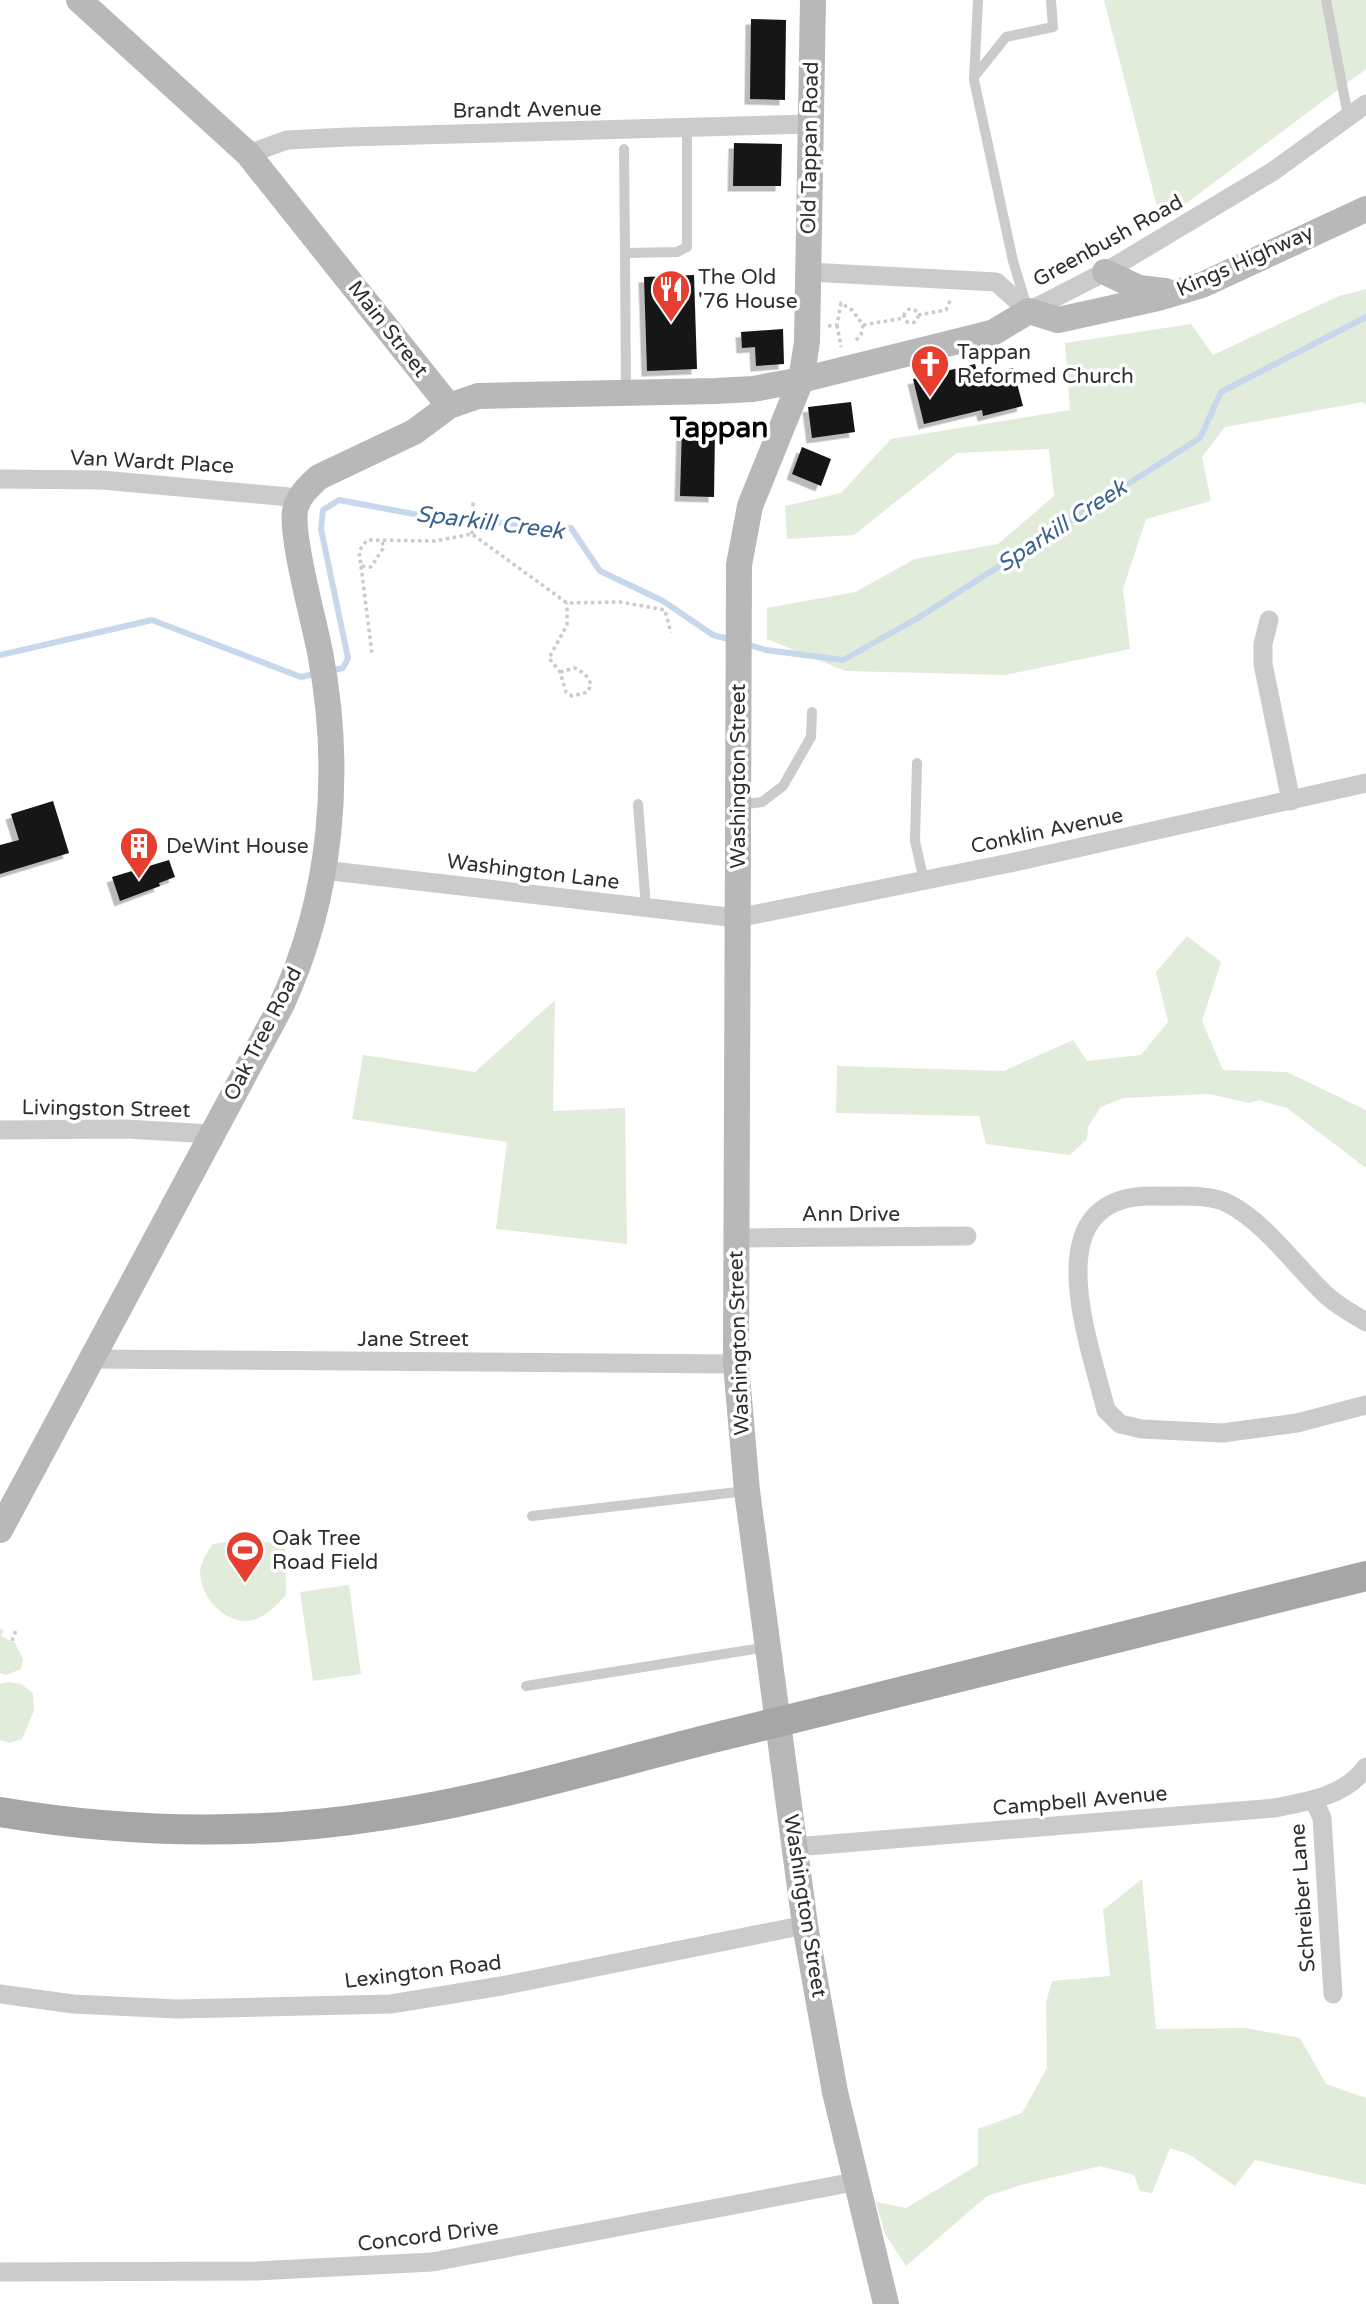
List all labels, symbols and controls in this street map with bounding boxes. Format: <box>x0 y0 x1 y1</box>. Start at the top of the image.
street label: Old Tappan Road <box>796 61 824 235</box>
street label: Brandt Avenue <box>452 96 602 124</box>
street label: Greenbush Road <box>1029 190 1187 292</box>
street label: Kings Highway <box>1173 220 1317 302</box>
place label: The Old '76 House <box>698 265 798 314</box>
restaurant icon: The Old '76 House <box>650 268 692 323</box>
street label: Main Street <box>343 276 433 382</box>
place label: Tappan Reformed Church <box>957 340 1134 389</box>
church icon: Tappan Reformed Church <box>909 343 951 398</box>
district label: Tappan <box>669 411 768 445</box>
street label: Van Wardt Place <box>69 445 235 479</box>
water label: Sparkill Creek <box>992 473 1133 578</box>
water label: Sparkill Creek <box>414 500 567 546</box>
street label: Washington Street <box>726 683 751 869</box>
street label: Conklin Avenue <box>969 803 1126 859</box>
building icon: DeWint House <box>118 825 160 880</box>
place label: DeWint House <box>166 834 309 859</box>
street label: Washington Lane <box>445 849 621 895</box>
street label: Oak Tree Road <box>219 963 307 1105</box>
street label: Livingston Street <box>21 1095 191 1123</box>
street label: Ann Drive <box>802 1202 900 1227</box>
street label: Washington Street <box>723 1250 755 1436</box>
street label: Jane Street <box>357 1327 469 1352</box>
place label: Oak Tree Road Field <box>272 1526 378 1575</box>
sports icon: Oak Tree Road Field <box>224 1529 266 1584</box>
street label: Campbell Avenue <box>992 1781 1168 1821</box>
street label: Washington Street <box>778 1813 832 1999</box>
street label: Schreiber Lane <box>1285 1823 1321 1973</box>
street label: Lexington Road <box>343 1950 503 1994</box>
street label: Concord Drive <box>356 2215 500 2257</box>

